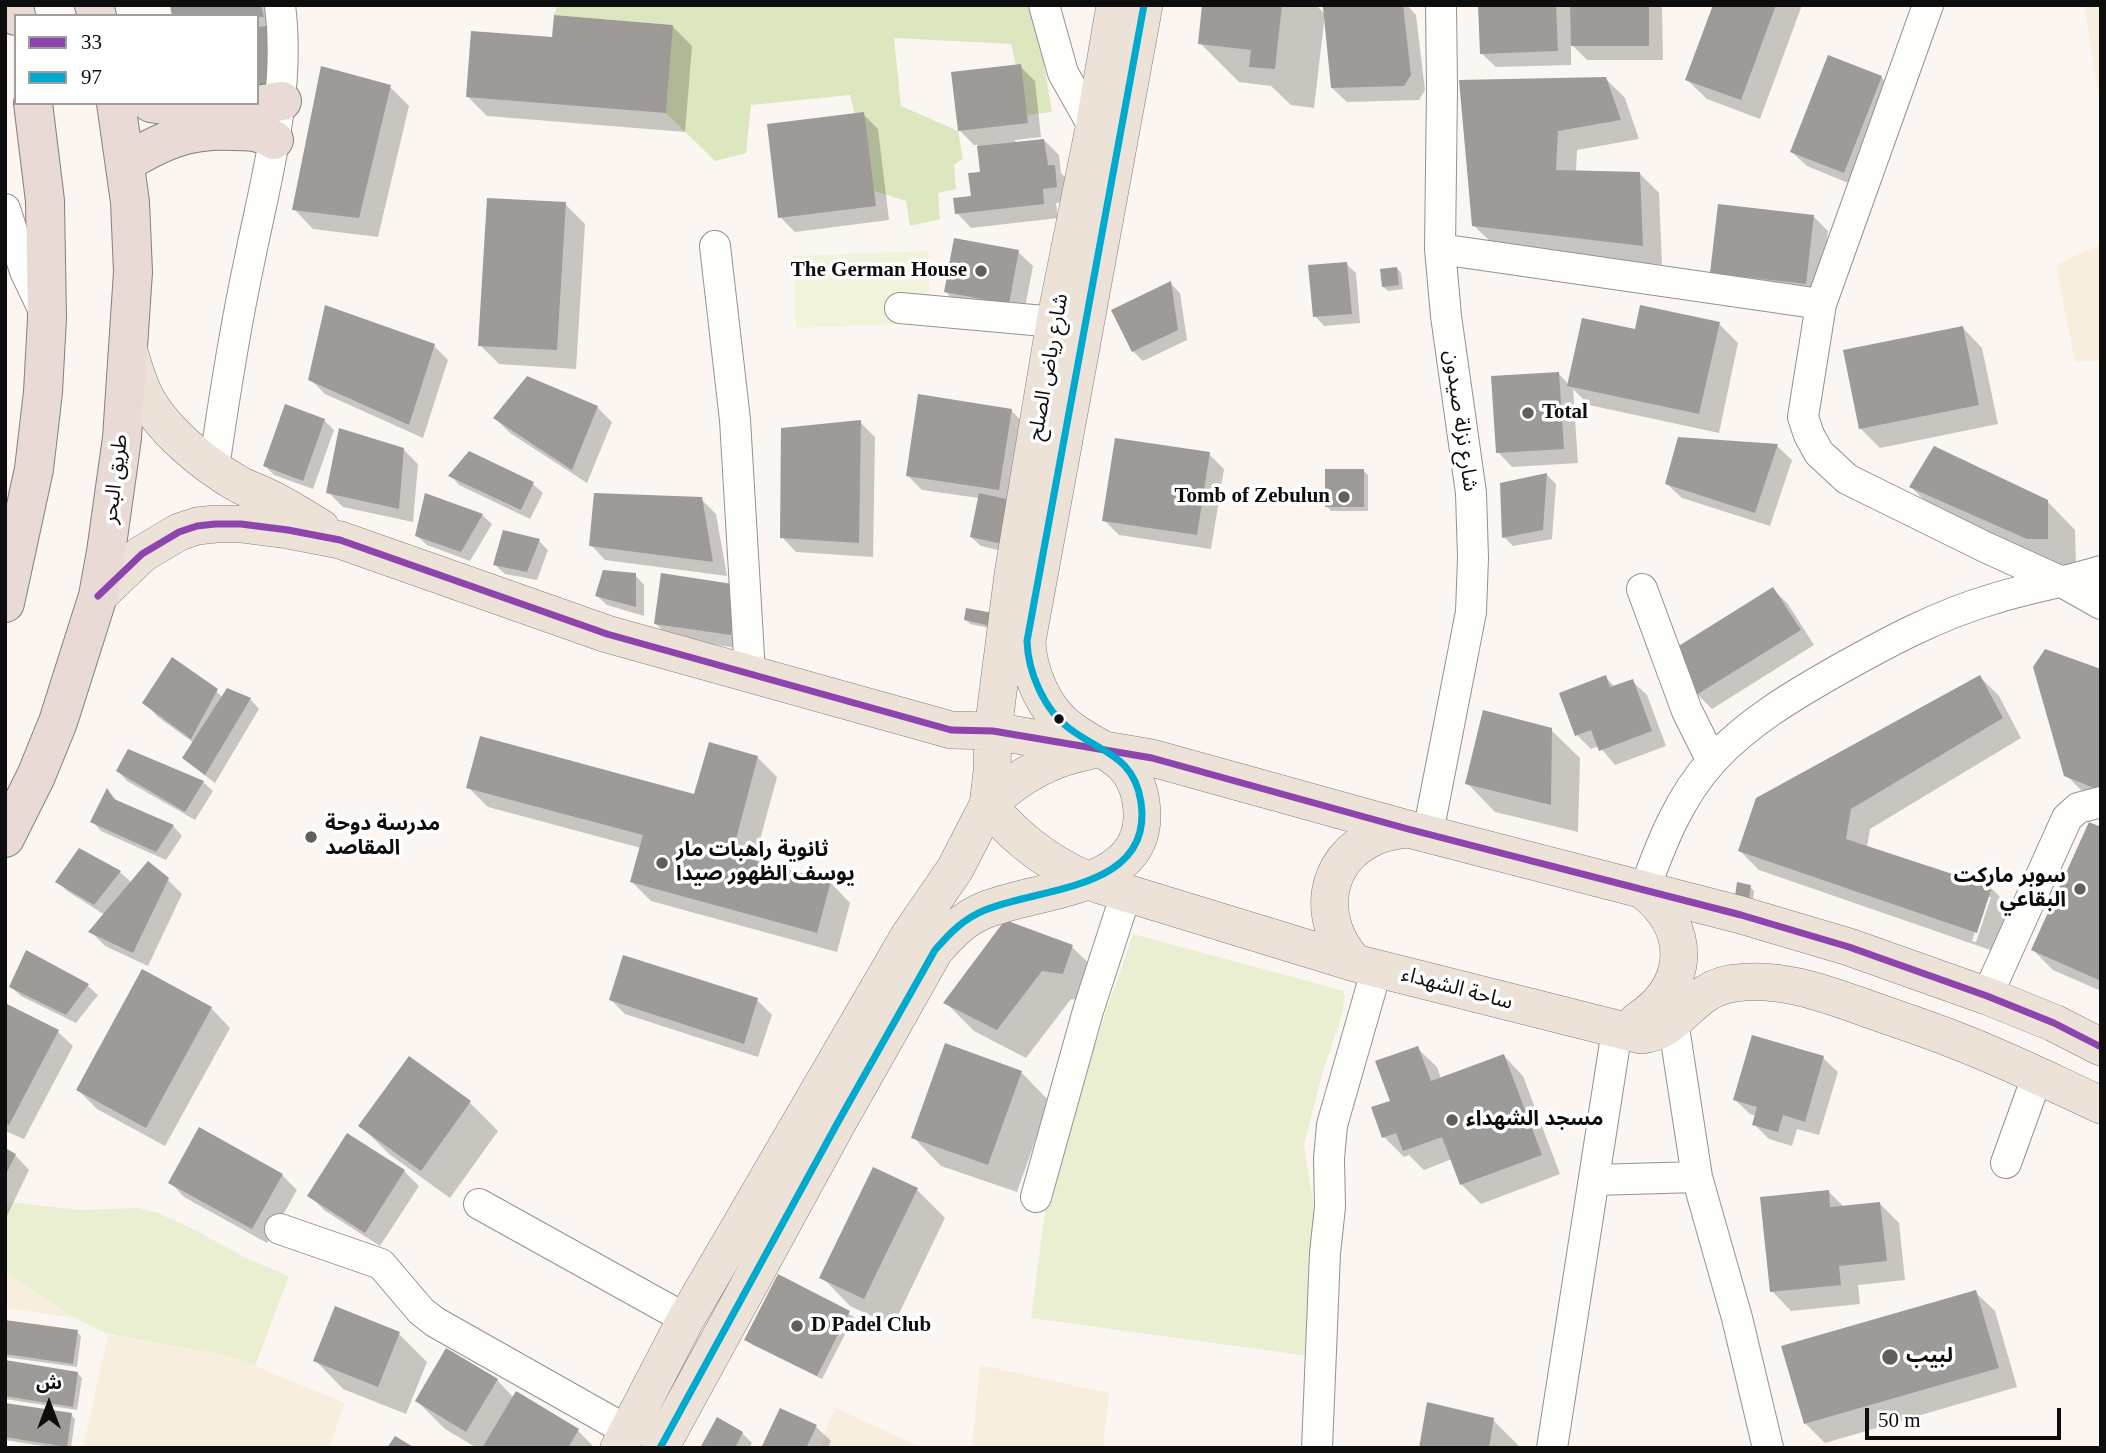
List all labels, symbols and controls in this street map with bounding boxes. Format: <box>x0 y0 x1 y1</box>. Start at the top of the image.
legend <box>14 14 259 105</box>
text: 33 <box>81 30 102 54</box>
text: 97 <box>81 65 102 89</box>
place label: The German House <box>791 258 967 284</box>
marker: The German House <box>973 263 989 279</box>
street label: شارع رياض الصلح <box>1024 292 1074 442</box>
street label: شارع نزلة صيدون <box>1438 349 1482 493</box>
place label: Total <box>1542 400 1588 426</box>
marker: Total <box>1520 405 1536 421</box>
street label: طريق البحر <box>98 433 134 525</box>
place label: Tomb of Zebulun <box>1174 484 1330 510</box>
marker: Tomb of Zebulun <box>1336 489 1352 505</box>
unlabelled marker <box>1052 712 1066 726</box>
place label: مدرسة دوحة المقاصد <box>325 812 440 862</box>
marker: مدرسة دوحة المقاصد <box>303 829 319 845</box>
place label: ثانوية راهبات مار يوسف الظهور صيدا <box>676 838 855 888</box>
marker: ثانوية راهبات مار يوسف الظهور صيدا <box>654 855 670 871</box>
place label: سوبر ماركت البقاعي <box>1954 864 2066 914</box>
marker: سوبر ماركت البقاعي <box>2072 881 2088 897</box>
street label: ساحة الشهداء <box>1399 962 1515 1016</box>
place label: مسجد الشهداء <box>1466 1107 1604 1133</box>
marker: مسجد الشهداء <box>1444 1112 1460 1128</box>
place label: D Padel Club <box>811 1313 931 1339</box>
marker: D Padel Club <box>789 1318 805 1334</box>
place label: لبيب <box>1906 1344 1953 1370</box>
marker: لبيب <box>1880 1347 1900 1367</box>
north arrow <box>14 1369 84 1439</box>
text: ش <box>36 1372 62 1393</box>
scale bar <box>1868 1394 2064 1438</box>
text: 50 m <box>1878 1408 1921 1432</box>

